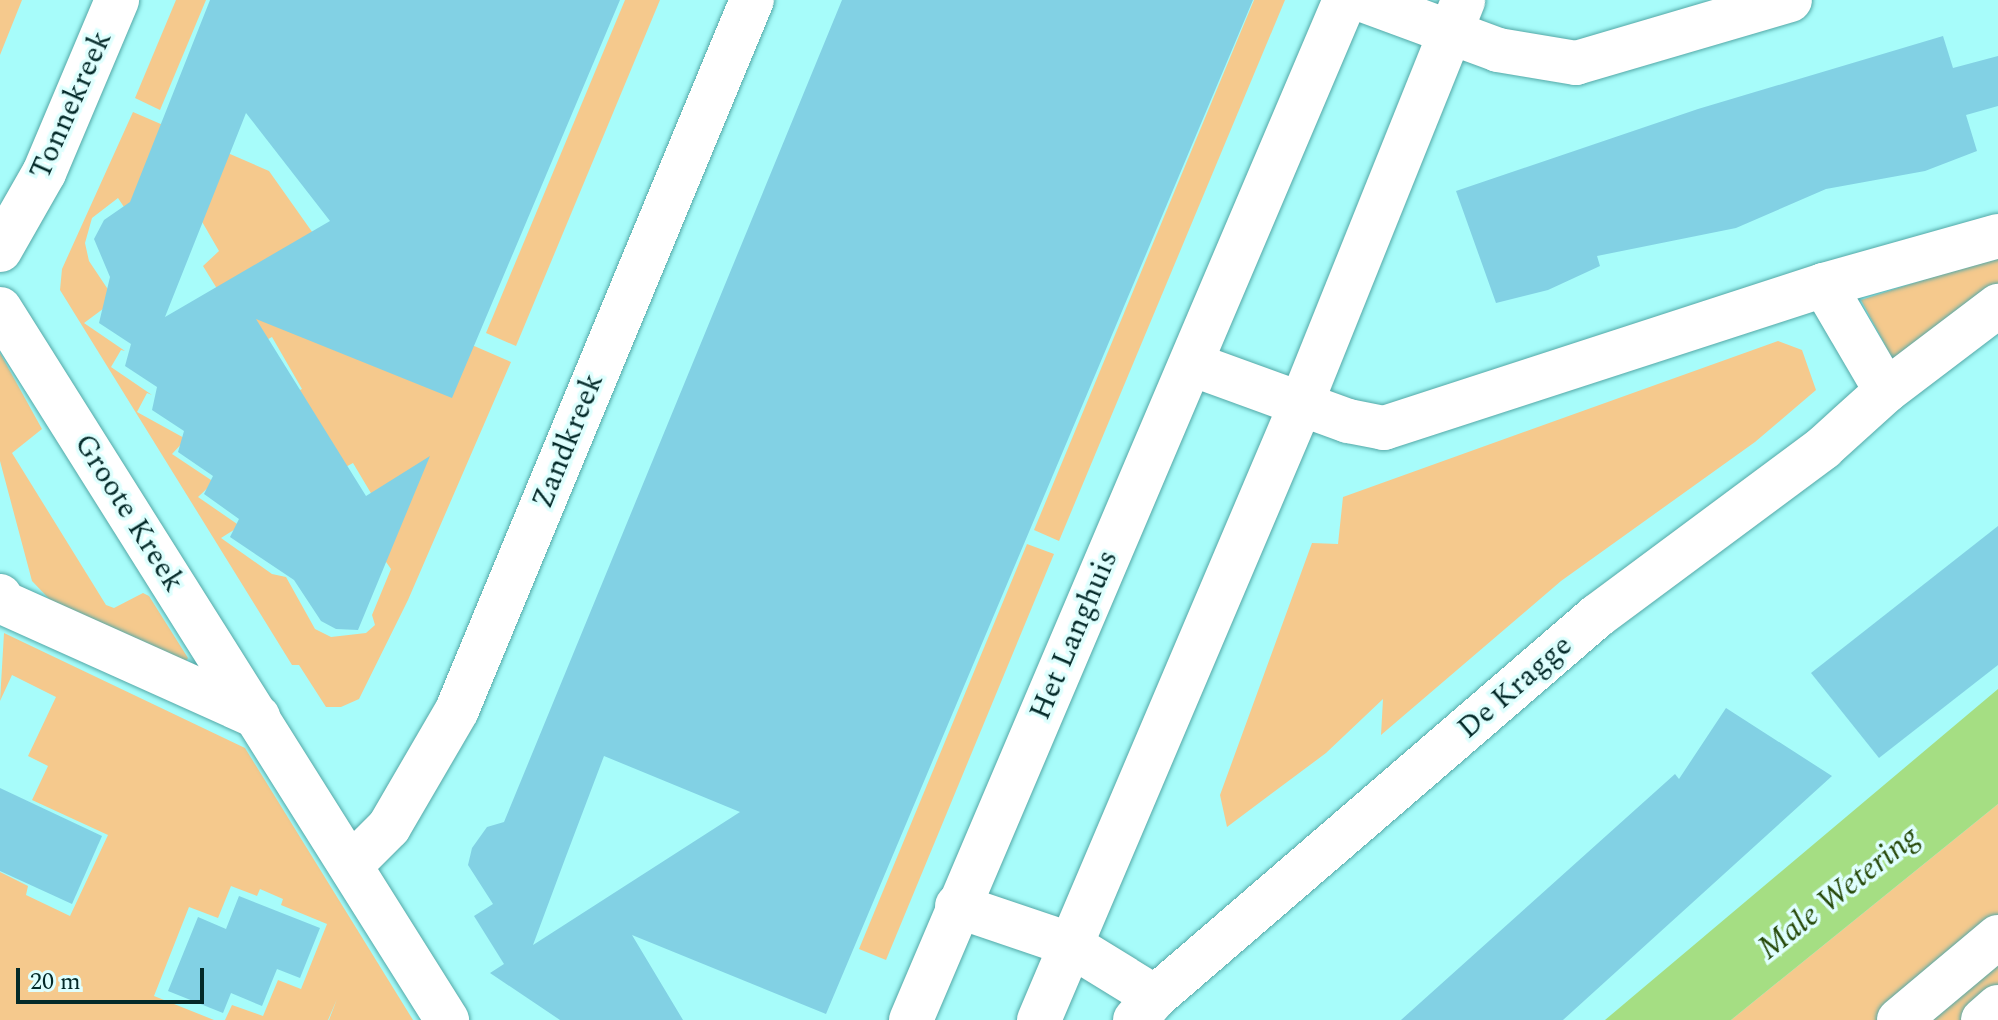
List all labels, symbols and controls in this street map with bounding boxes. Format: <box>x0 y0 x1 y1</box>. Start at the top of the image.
street label: Tonnekreek <box>22 25 120 185</box>
street label: Zandkreek <box>525 368 611 514</box>
street label: Groote Kreek <box>66 427 192 599</box>
street label: Het Langhuis <box>1022 545 1126 725</box>
street label: De Kragge <box>1450 628 1580 746</box>
water label: Male Wetering <box>1751 819 1927 969</box>
scale bar <box>20 952 208 1002</box>
text: 20 m <box>30 964 81 1000</box>

